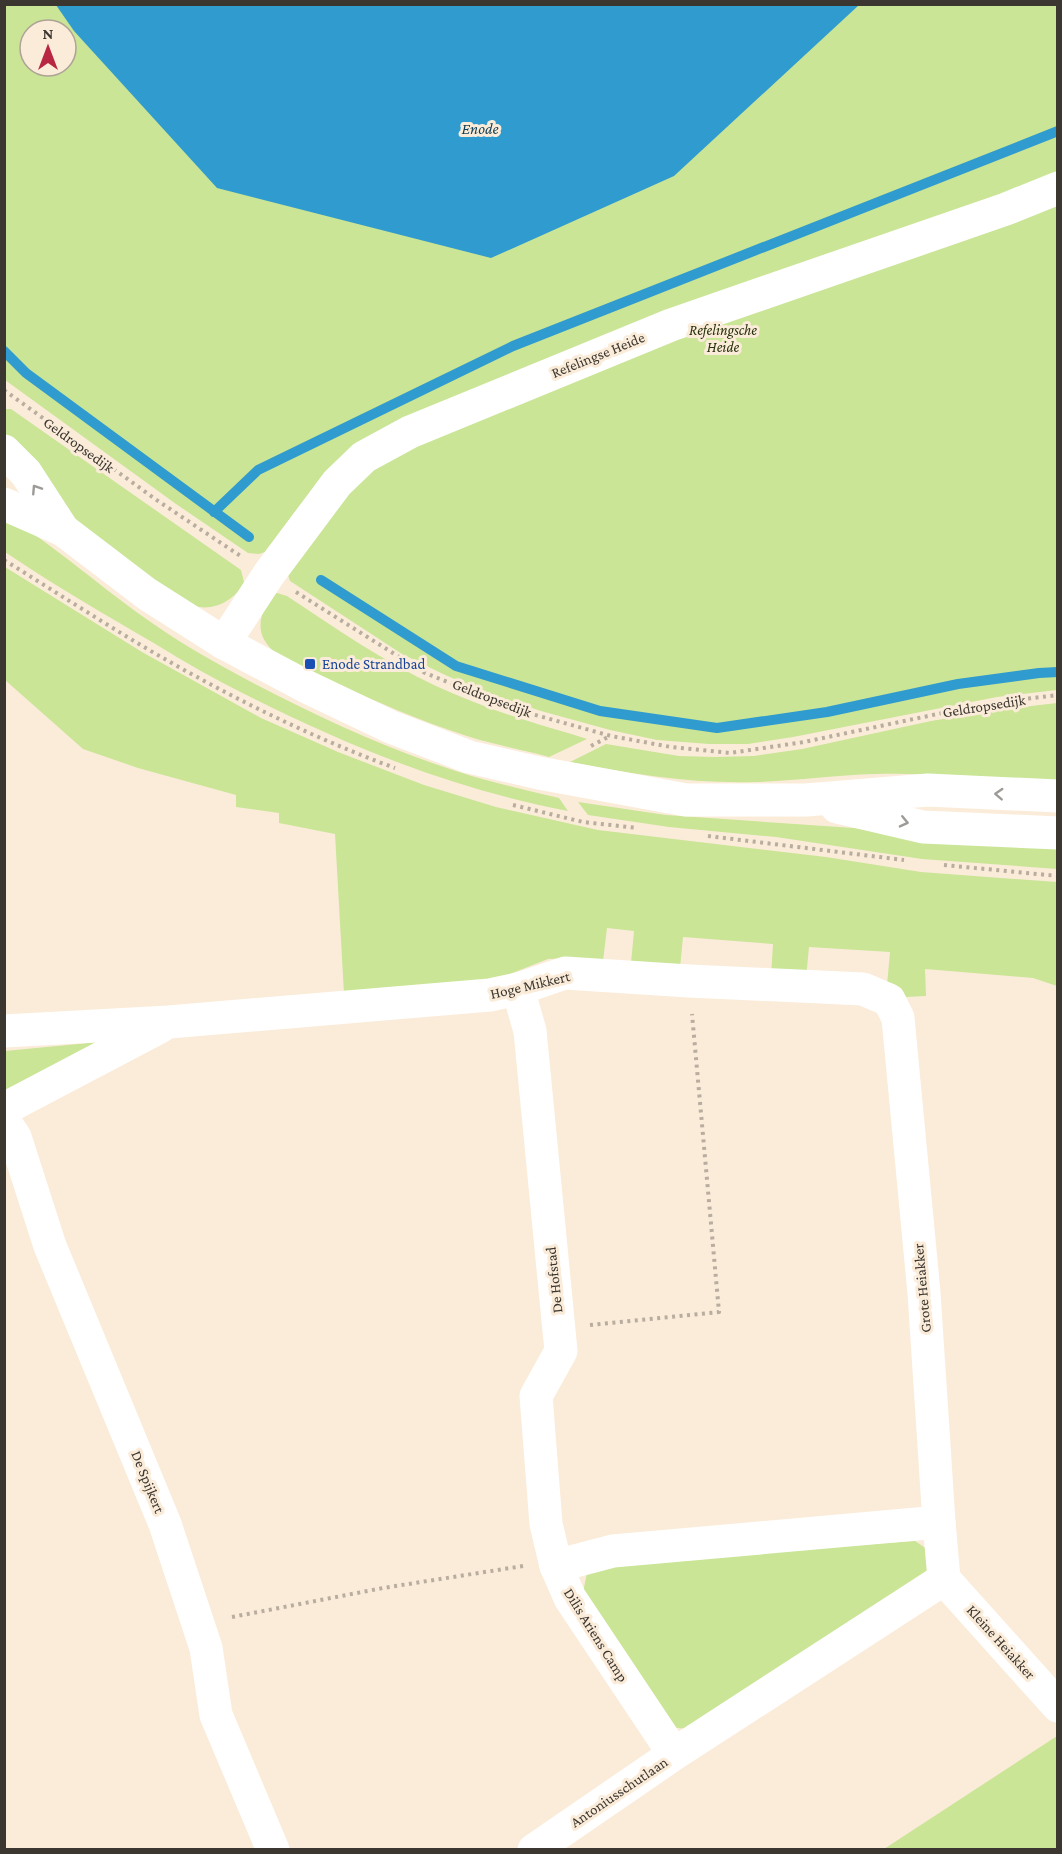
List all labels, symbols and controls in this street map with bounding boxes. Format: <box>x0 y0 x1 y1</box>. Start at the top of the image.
north arrow <box>18 18 78 78</box>
text: N <box>43 25 54 42</box>
water label: Enode <box>461 120 499 137</box>
park label: Refelingsche Heide <box>689 322 757 355</box>
street label: Refelingse Heide <box>549 329 648 382</box>
street label: Geldropsedijk <box>40 414 118 477</box>
one-way arrow <box>32 484 43 495</box>
place label: Enode Strandbad <box>322 656 426 672</box>
marker: Enode Strandbad <box>303 657 317 671</box>
street label: Geldropsedijk <box>450 676 535 722</box>
street label: Geldropsedijk <box>942 691 1027 721</box>
one-way arrow <box>995 787 1004 800</box>
one-way arrow <box>899 815 909 828</box>
street label: Hoge Mikkert <box>489 968 573 1003</box>
street label: Grote Heiakker <box>910 1242 934 1333</box>
street label: De Hofstad <box>543 1246 565 1314</box>
street label: De Spijkert <box>127 1448 168 1517</box>
street label: Dilis Ariens Camp <box>560 1585 631 1685</box>
street label: Kleine Heiakker <box>964 1602 1039 1683</box>
street label: Antoniusschutlaan <box>567 1754 671 1830</box>

